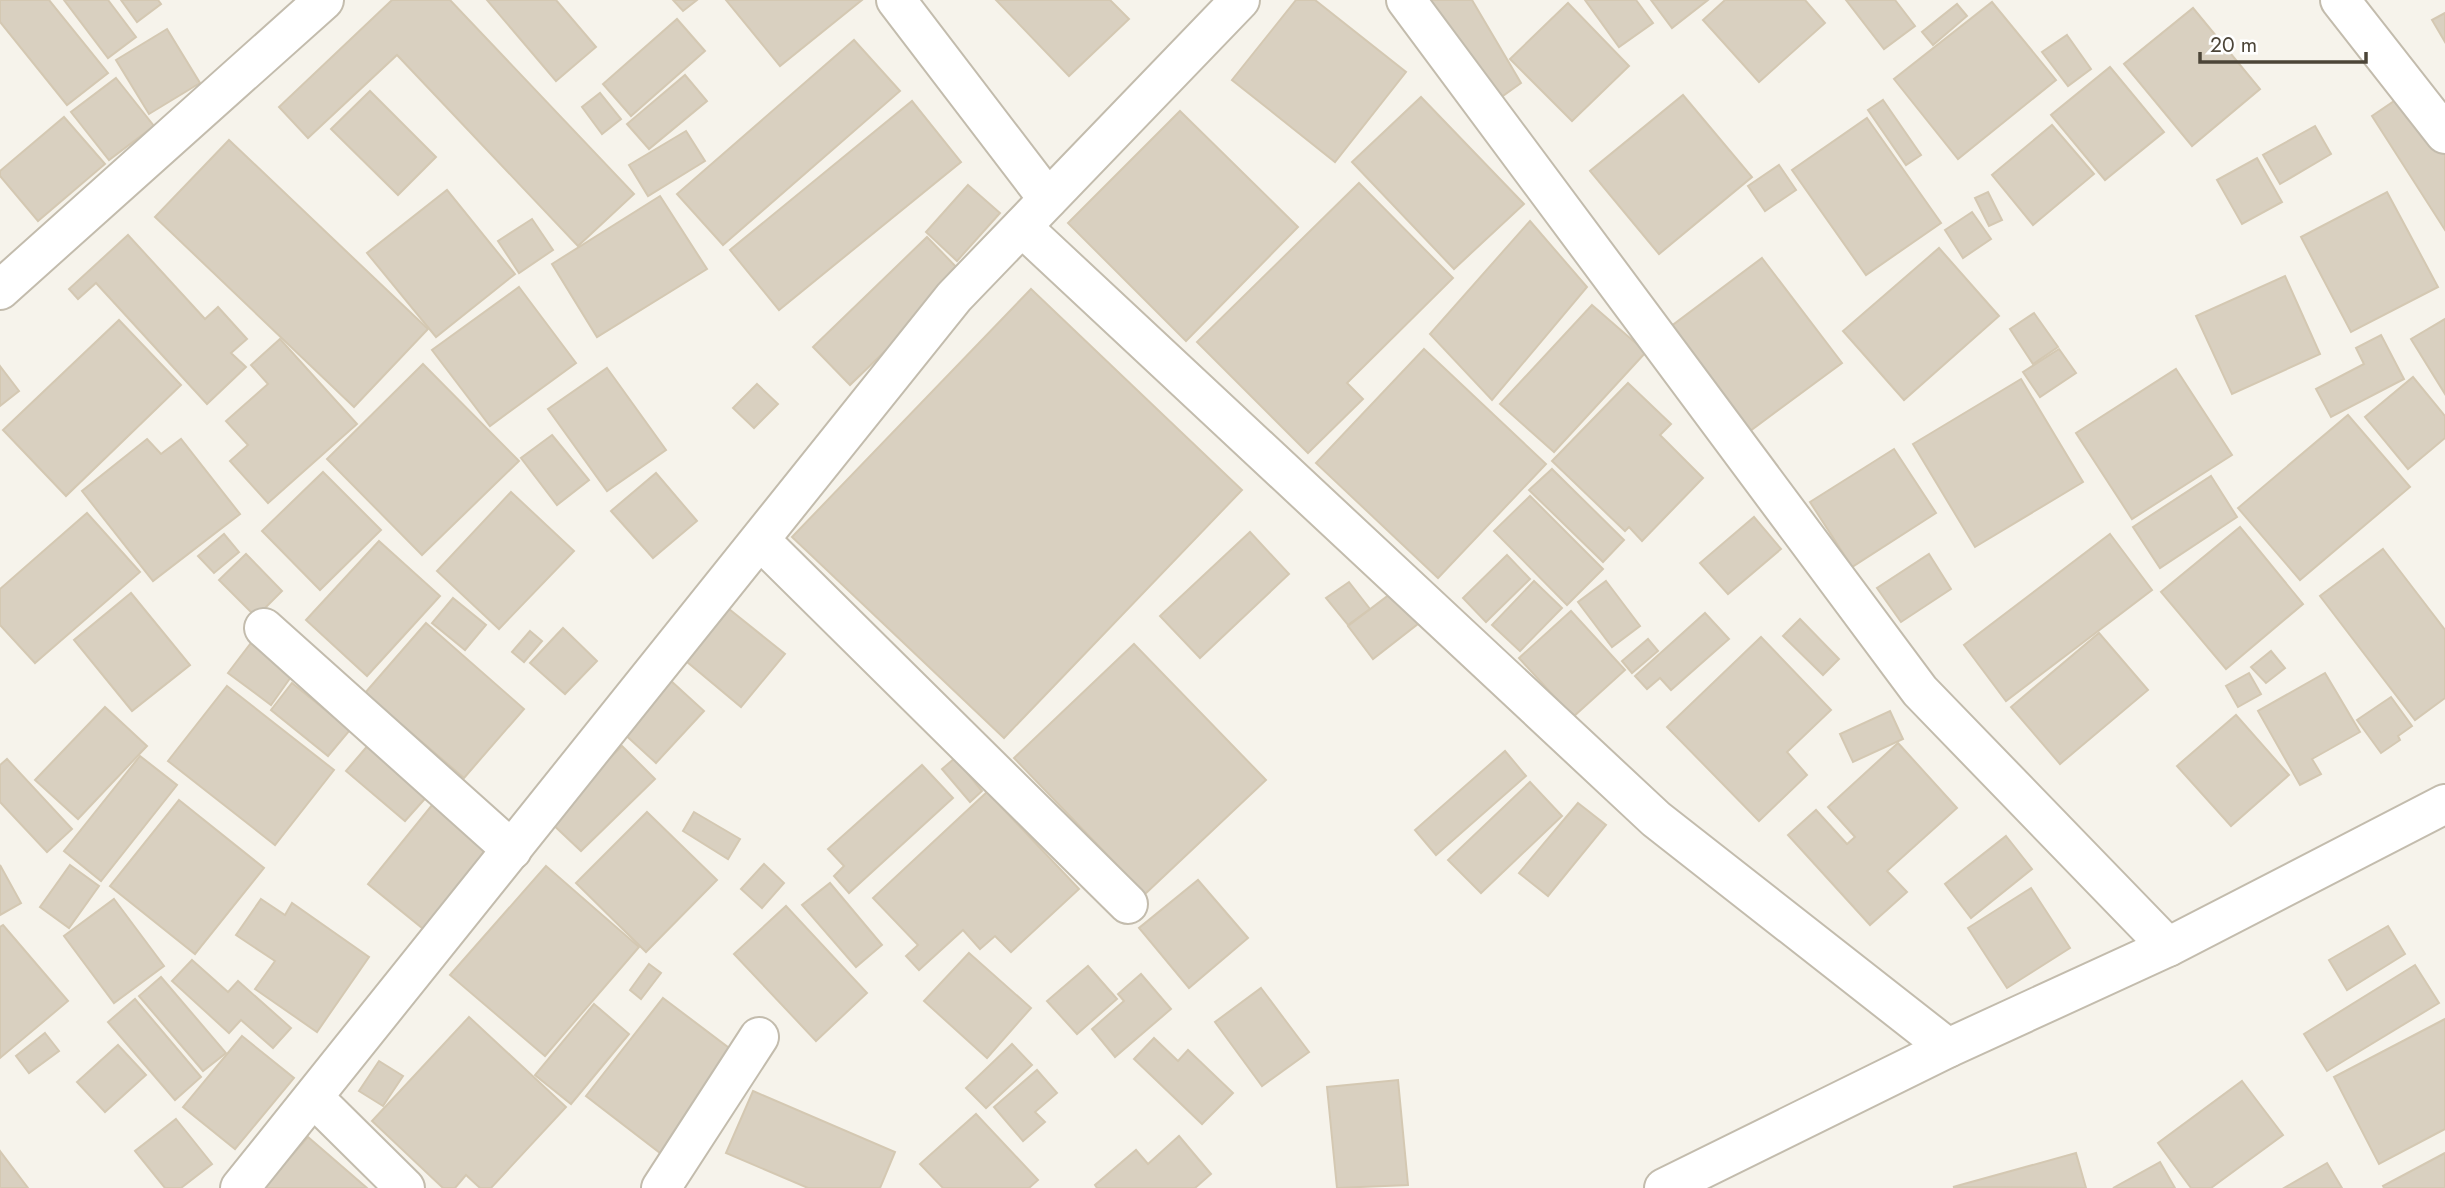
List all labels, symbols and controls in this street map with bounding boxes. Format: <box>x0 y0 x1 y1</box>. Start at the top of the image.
scale bar <box>2200 21 2366 65</box>
text: 20 m <box>2210 30 2257 60</box>

